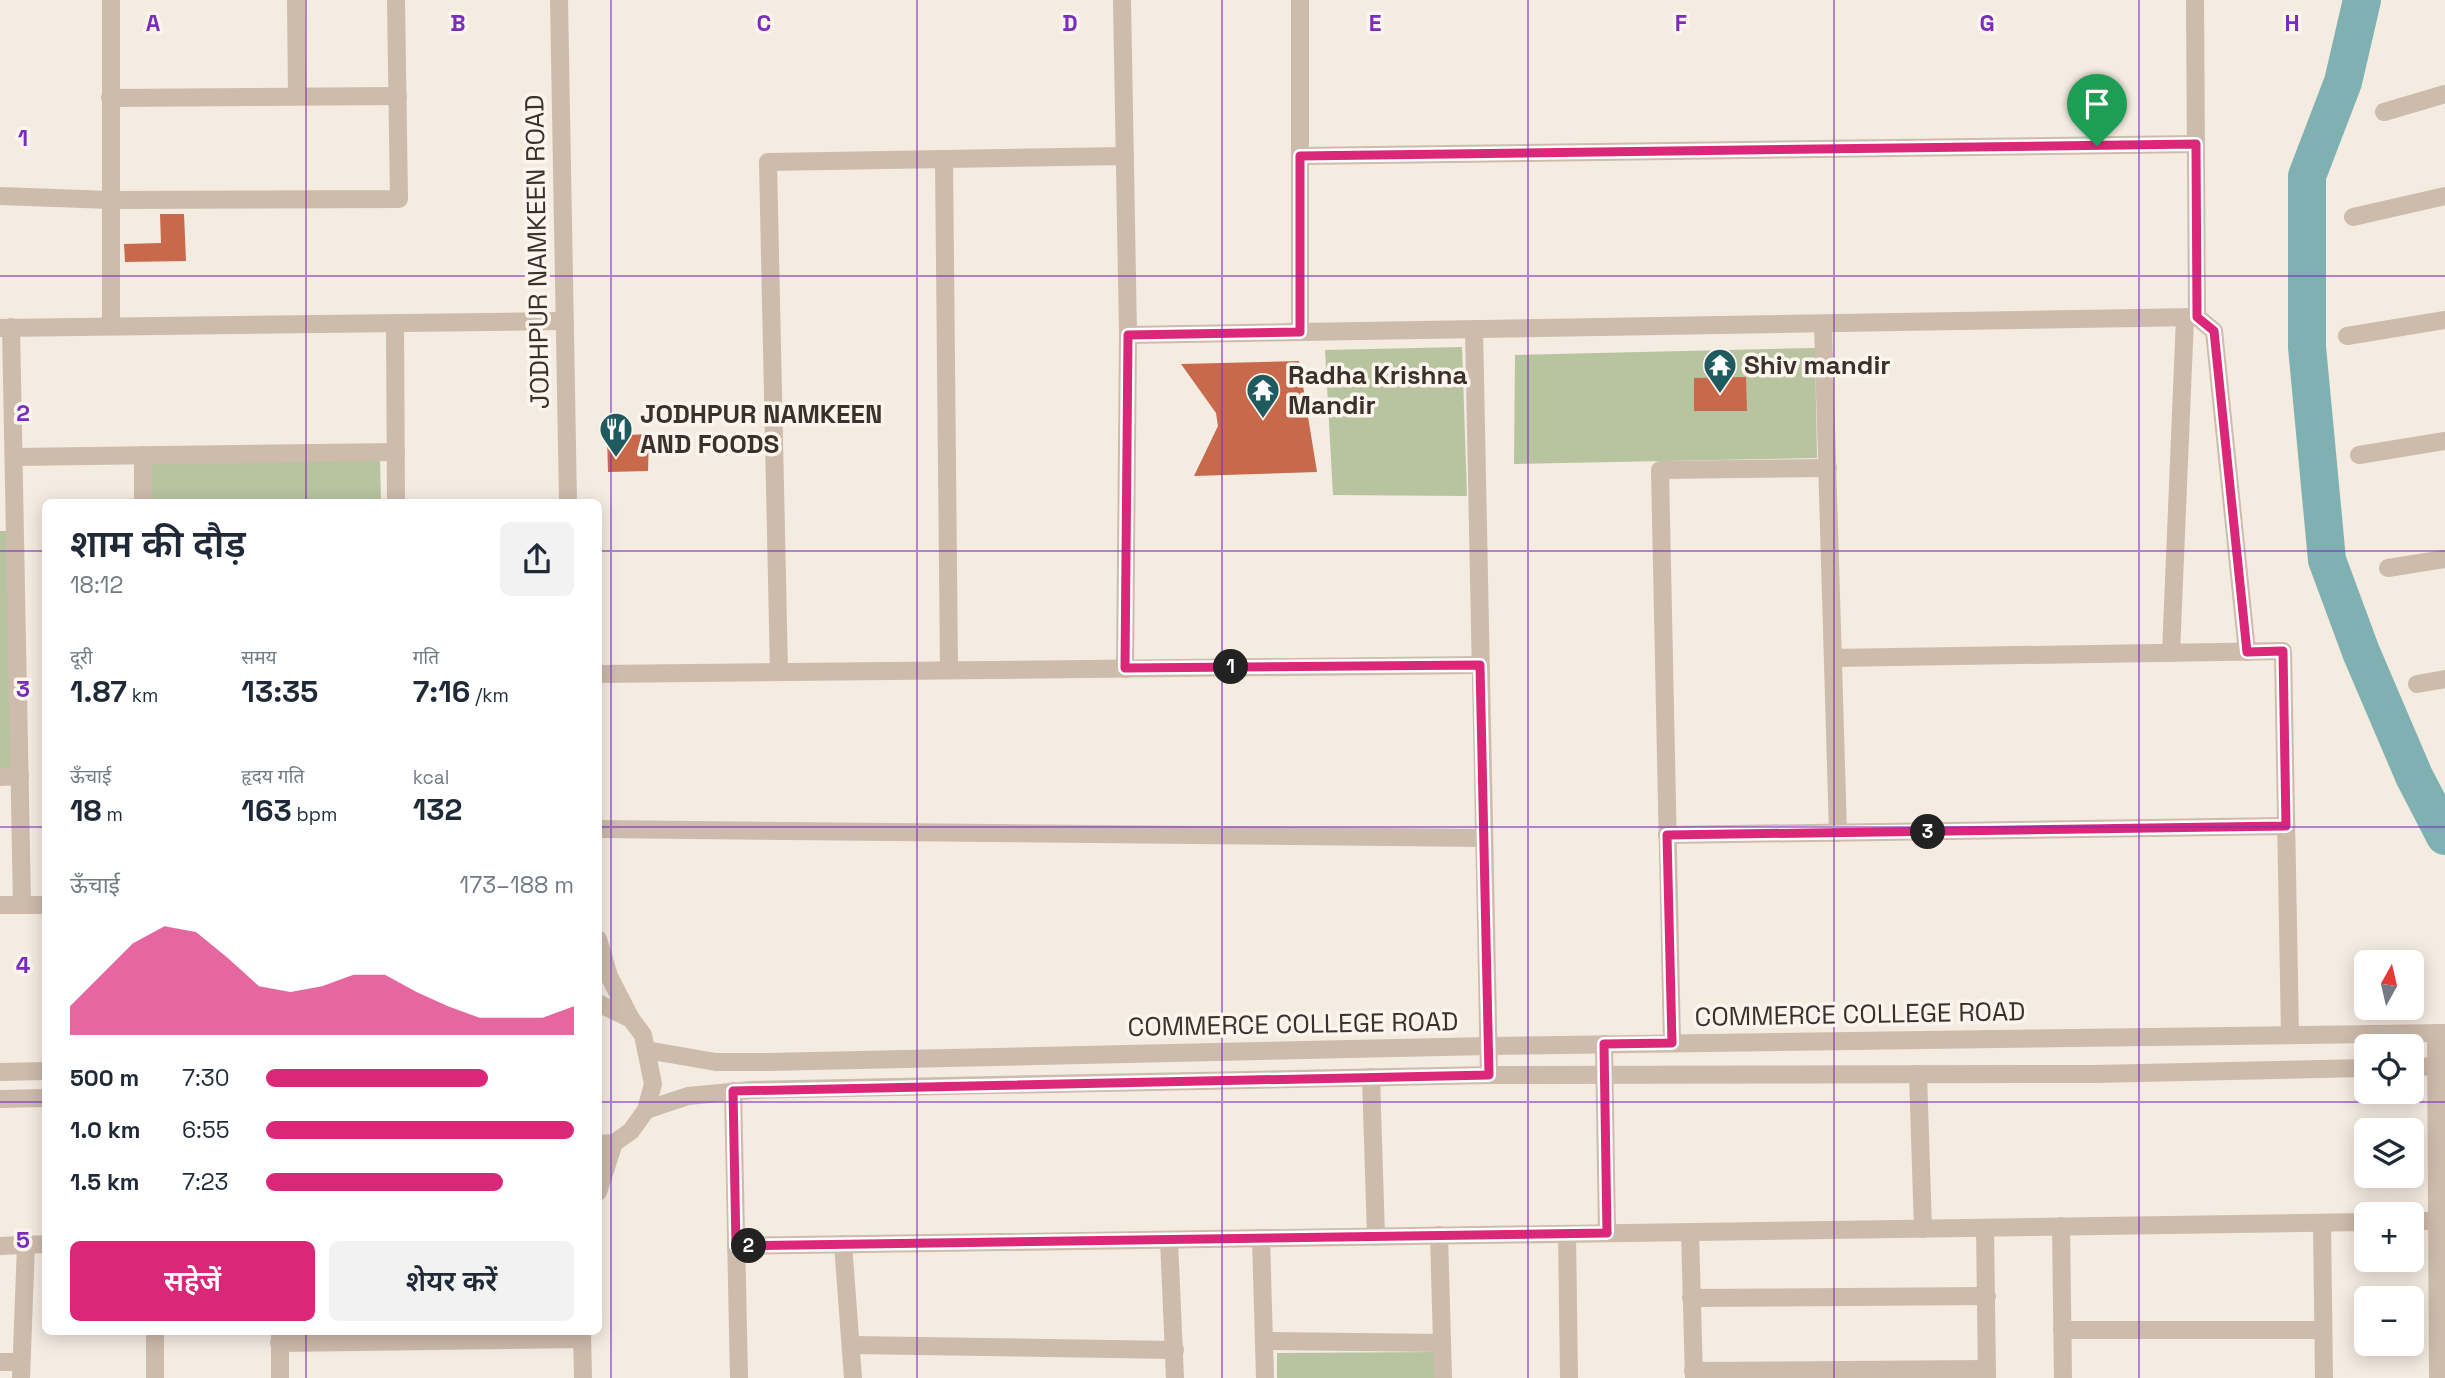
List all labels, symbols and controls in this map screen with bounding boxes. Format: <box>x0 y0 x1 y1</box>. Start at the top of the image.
text: A <box>146 8 161 38</box>
text: B <box>450 8 466 38</box>
text: C <box>757 8 771 38</box>
text: D <box>1062 8 1078 38</box>
text: E <box>1369 8 1381 38</box>
text: F <box>1675 8 1687 38</box>
text: G <box>1979 8 1995 38</box>
text: H <box>2284 8 2300 38</box>
pin <box>2067 74 2127 146</box>
icon: arrive <box>2078 85 2116 123</box>
street label: JODHPUR NAMKEEN ROAD <box>517 94 557 410</box>
text: 1 <box>18 123 28 153</box>
temple icon: Shiv mandir <box>1701 346 1739 395</box>
place label: Shiv mandir <box>1744 348 1891 382</box>
place label: Radha Krishna Mandir <box>1288 358 1468 422</box>
temple icon: Radha Krishna Mandir <box>1244 371 1282 420</box>
place label: JODHPUR NAMKEEN AND FOODS <box>640 397 882 461</box>
text: 2 <box>16 398 30 428</box>
restaurant icon: JODHPUR NAMKEEN AND FOODS <box>597 410 635 459</box>
text: शाम की दौड़ <box>70 520 246 568</box>
button: share <box>500 522 574 596</box>
text: 18:12 <box>70 570 123 600</box>
text: दूरी <box>70 645 93 670</box>
text: समय <box>241 645 277 670</box>
text: गति <box>413 645 439 670</box>
pin: 1 <box>1214 650 1248 684</box>
text: 1 <box>1226 654 1235 679</box>
text: 1.87 <box>70 672 127 711</box>
text: 13:35 <box>241 672 318 711</box>
text: 7:16 <box>413 672 470 711</box>
text: 3 <box>16 674 30 704</box>
text: km <box>127 683 158 708</box>
text: /km <box>470 683 509 708</box>
text: ऊँचाई <box>70 764 111 789</box>
text: हृदय गति <box>241 764 304 789</box>
text: kcal <box>413 765 449 790</box>
text: 132 <box>413 790 462 829</box>
text: 18 <box>70 791 102 830</box>
text: 163 <box>241 791 292 830</box>
text: m <box>102 802 123 827</box>
text: bpm <box>292 802 337 827</box>
pin: 3 <box>1910 814 1946 850</box>
text: 3 <box>1922 819 1933 844</box>
text: ऊँचाई <box>70 870 120 900</box>
text: 173–188 m <box>460 870 574 900</box>
text: 4 <box>16 950 31 980</box>
north arrow <box>2354 950 2424 1020</box>
map controls <box>2354 950 2424 1356</box>
street label: COMMERCE COLLEGE ROAD <box>1694 994 2026 1034</box>
street label: COMMERCE COLLEGE ROAD <box>1127 1004 1459 1044</box>
button: locate <box>2354 1034 2424 1104</box>
text: 500 m <box>70 1063 139 1093</box>
text: 7:30 <box>182 1063 229 1093</box>
text: 1.0 km <box>70 1115 140 1145</box>
text: 6:55 <box>182 1115 229 1145</box>
button: layers <box>2354 1118 2424 1188</box>
text: 1.5 km <box>70 1167 140 1197</box>
text: 7:23 <box>182 1167 228 1197</box>
button: + <box>2354 1202 2424 1272</box>
text: 5 <box>16 1225 30 1255</box>
pin: 2 <box>732 1228 766 1264</box>
text: 2 <box>743 1233 754 1258</box>
button: सहेजें <box>70 1241 315 1321</box>
button: शेयर करें <box>329 1241 574 1321</box>
button: − <box>2354 1286 2424 1356</box>

